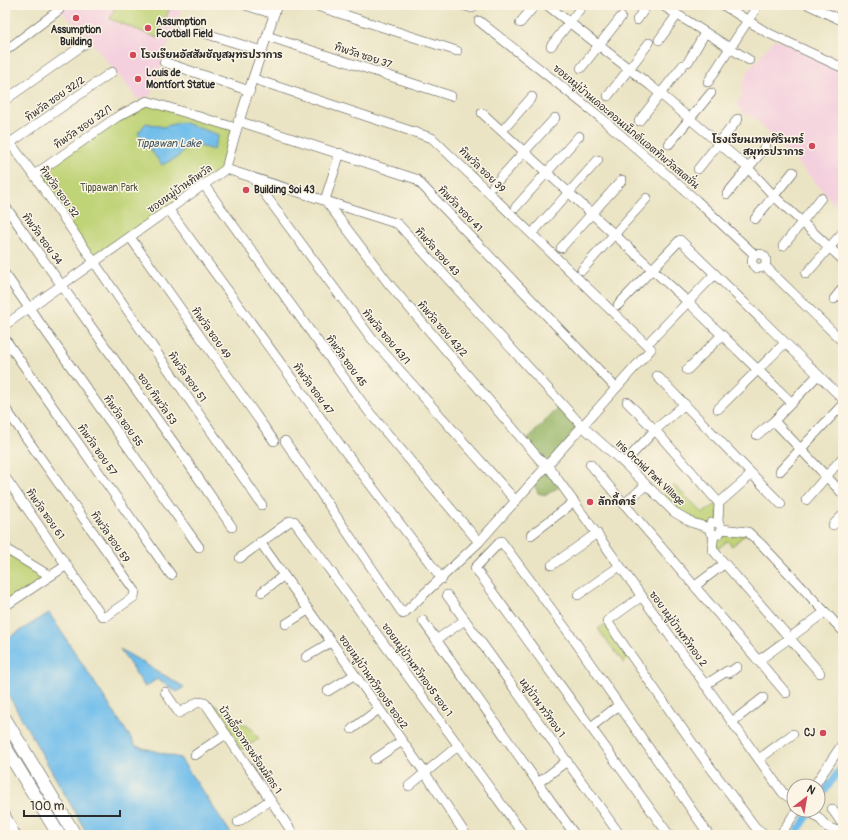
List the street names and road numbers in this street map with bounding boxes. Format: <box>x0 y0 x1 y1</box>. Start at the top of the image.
street label: ทิพวัล ซอย 37 <box>333 40 394 71</box>
street label: ซอยหมู่บ้านเดอะคอนเน็กต์แอตทิพวัลสเตชั่น <box>550 60 704 193</box>
street label: ทิพวัล ซอย 32/2 <box>22 73 87 124</box>
street label: ทิพวัล ซอย 32/1 <box>51 102 114 151</box>
street label: ทิพวัล ซอย 39 <box>456 144 508 195</box>
street label: ซอยหมู่บ้านทิพวัล <box>145 161 215 217</box>
street label: ทิพวัล ซอย 32 <box>37 163 82 221</box>
street label: ทิพวัล ซอย 41 <box>435 183 486 234</box>
street label: ทิพวัล ซอย 34 <box>19 210 66 267</box>
street label: ทิพวัล ซอย 43 <box>412 225 463 279</box>
street label: ทิพวัล ซอย 43/2 <box>415 298 470 360</box>
street label: ทิพวัล ซอย 49 <box>189 304 234 361</box>
street label: ทิพวัล ซอย 43/1 <box>360 306 413 367</box>
street label: ทิพวัล ซอย 45 <box>323 332 369 389</box>
street label: ทิพวัล ซอย 51 <box>165 349 210 404</box>
street label: ทิพวัล ซอย 47 <box>290 360 337 417</box>
street label: ซอย ทิพวัล 53 <box>135 370 180 427</box>
street label: ทิพวัล ซอย 55 <box>101 392 146 449</box>
street label: ทิพวัล ซอย 57 <box>75 421 120 479</box>
street label: Iris Orchid Park Village <box>613 438 687 508</box>
street label: ทิพวัล ซอย 61 <box>23 486 68 542</box>
street label: ทิพวัล ซอย 59 <box>88 508 133 565</box>
street label: ซอย หมู่บ้านทวีทอง 2 <box>646 588 710 670</box>
street label: ซอยหมู่บ้านทวีทอง5 ซอย 1 <box>378 620 456 720</box>
street label: ซอยหมู่บ้านทวีทอง5 ซอย2 <box>335 632 411 732</box>
street label: หมู่บ้าน ทวีทอง 1 <box>516 676 568 740</box>
street label: บ้านอื้ออาทรพร้อมมิตร 1 <box>216 702 287 796</box>

